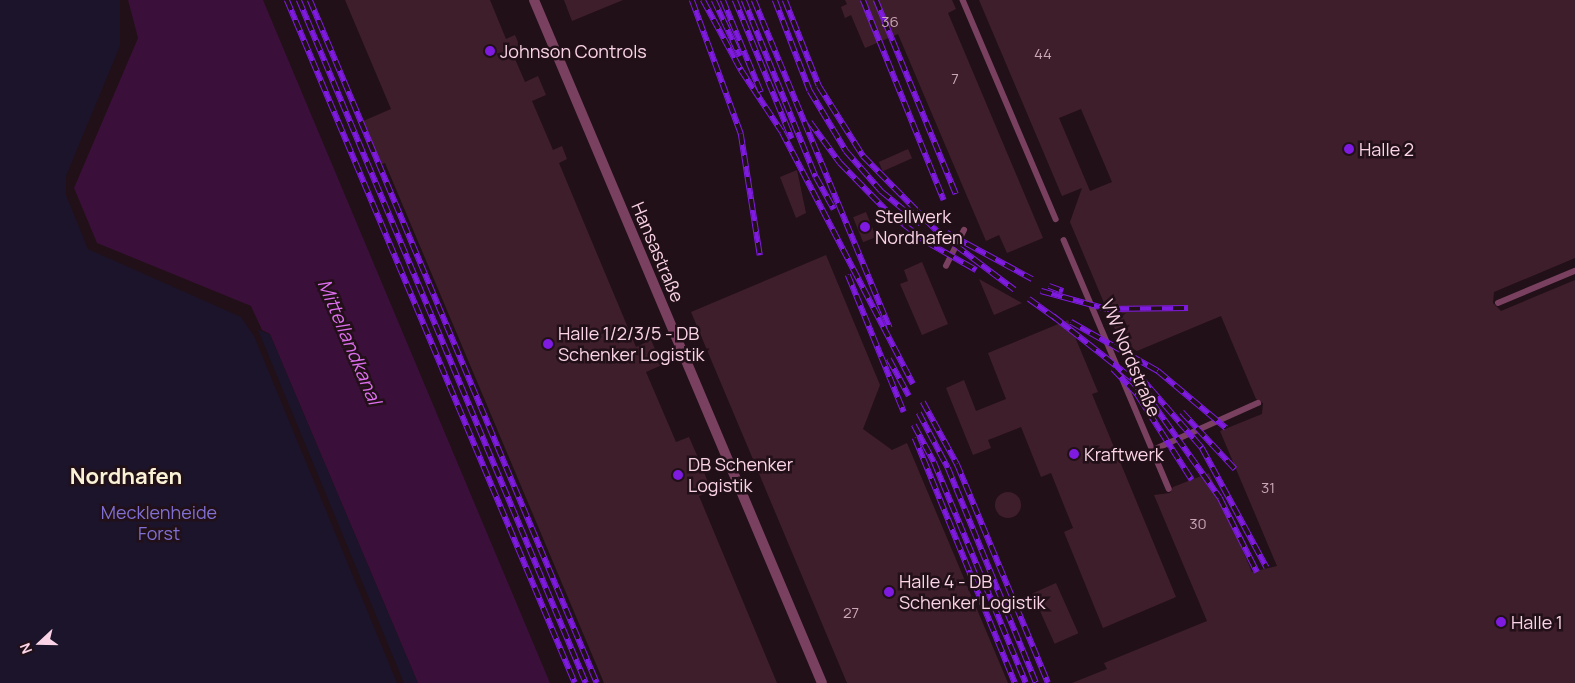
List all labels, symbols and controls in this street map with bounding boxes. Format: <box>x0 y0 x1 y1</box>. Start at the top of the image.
house number: 36 <box>881 13 899 31</box>
place label: Johnson Controls <box>500 40 647 62</box>
marker: Johnson Controls <box>484 45 496 57</box>
house number: 44 <box>1034 45 1052 63</box>
house number: 7 <box>951 70 959 88</box>
place label: Halle 2 <box>1359 138 1414 160</box>
marker: Halle 2 <box>1343 143 1355 155</box>
street label: Hansastraße <box>627 199 689 305</box>
place label: Stellwerk Nordhafen <box>875 206 963 248</box>
marker: Stellwerk Nordhafen <box>859 221 871 233</box>
water label: Mittellandkanal <box>312 276 386 408</box>
street label: VW Nordstraße <box>1097 296 1165 420</box>
place label: Halle 1/2/3/5 - DB Schenker Logistik <box>558 323 705 366</box>
marker: Halle 1/2/3/5 - DB Schenker Logistik <box>542 338 554 350</box>
place label: Kraftwerk <box>1084 443 1164 465</box>
marker: Kraftwerk <box>1068 448 1080 460</box>
place label: DB Schenker Logistik <box>688 454 793 496</box>
district label: Nordhafen <box>70 464 182 490</box>
marker: DB Schenker Logistik <box>672 469 684 481</box>
house number: 31 <box>1261 479 1275 497</box>
park label: Mecklenheide Forst <box>101 502 217 544</box>
house number: 30 <box>1189 515 1207 533</box>
place label: Halle 4 - DB Schenker Logistik <box>899 571 1046 614</box>
marker: Halle 4 - DB Schenker Logistik <box>883 586 895 598</box>
house number: 27 <box>843 604 859 622</box>
place label: Halle 1 <box>1511 611 1563 633</box>
marker: Halle 1 <box>1495 616 1507 628</box>
north arrow <box>15 618 65 668</box>
text: N <box>15 640 36 657</box>

